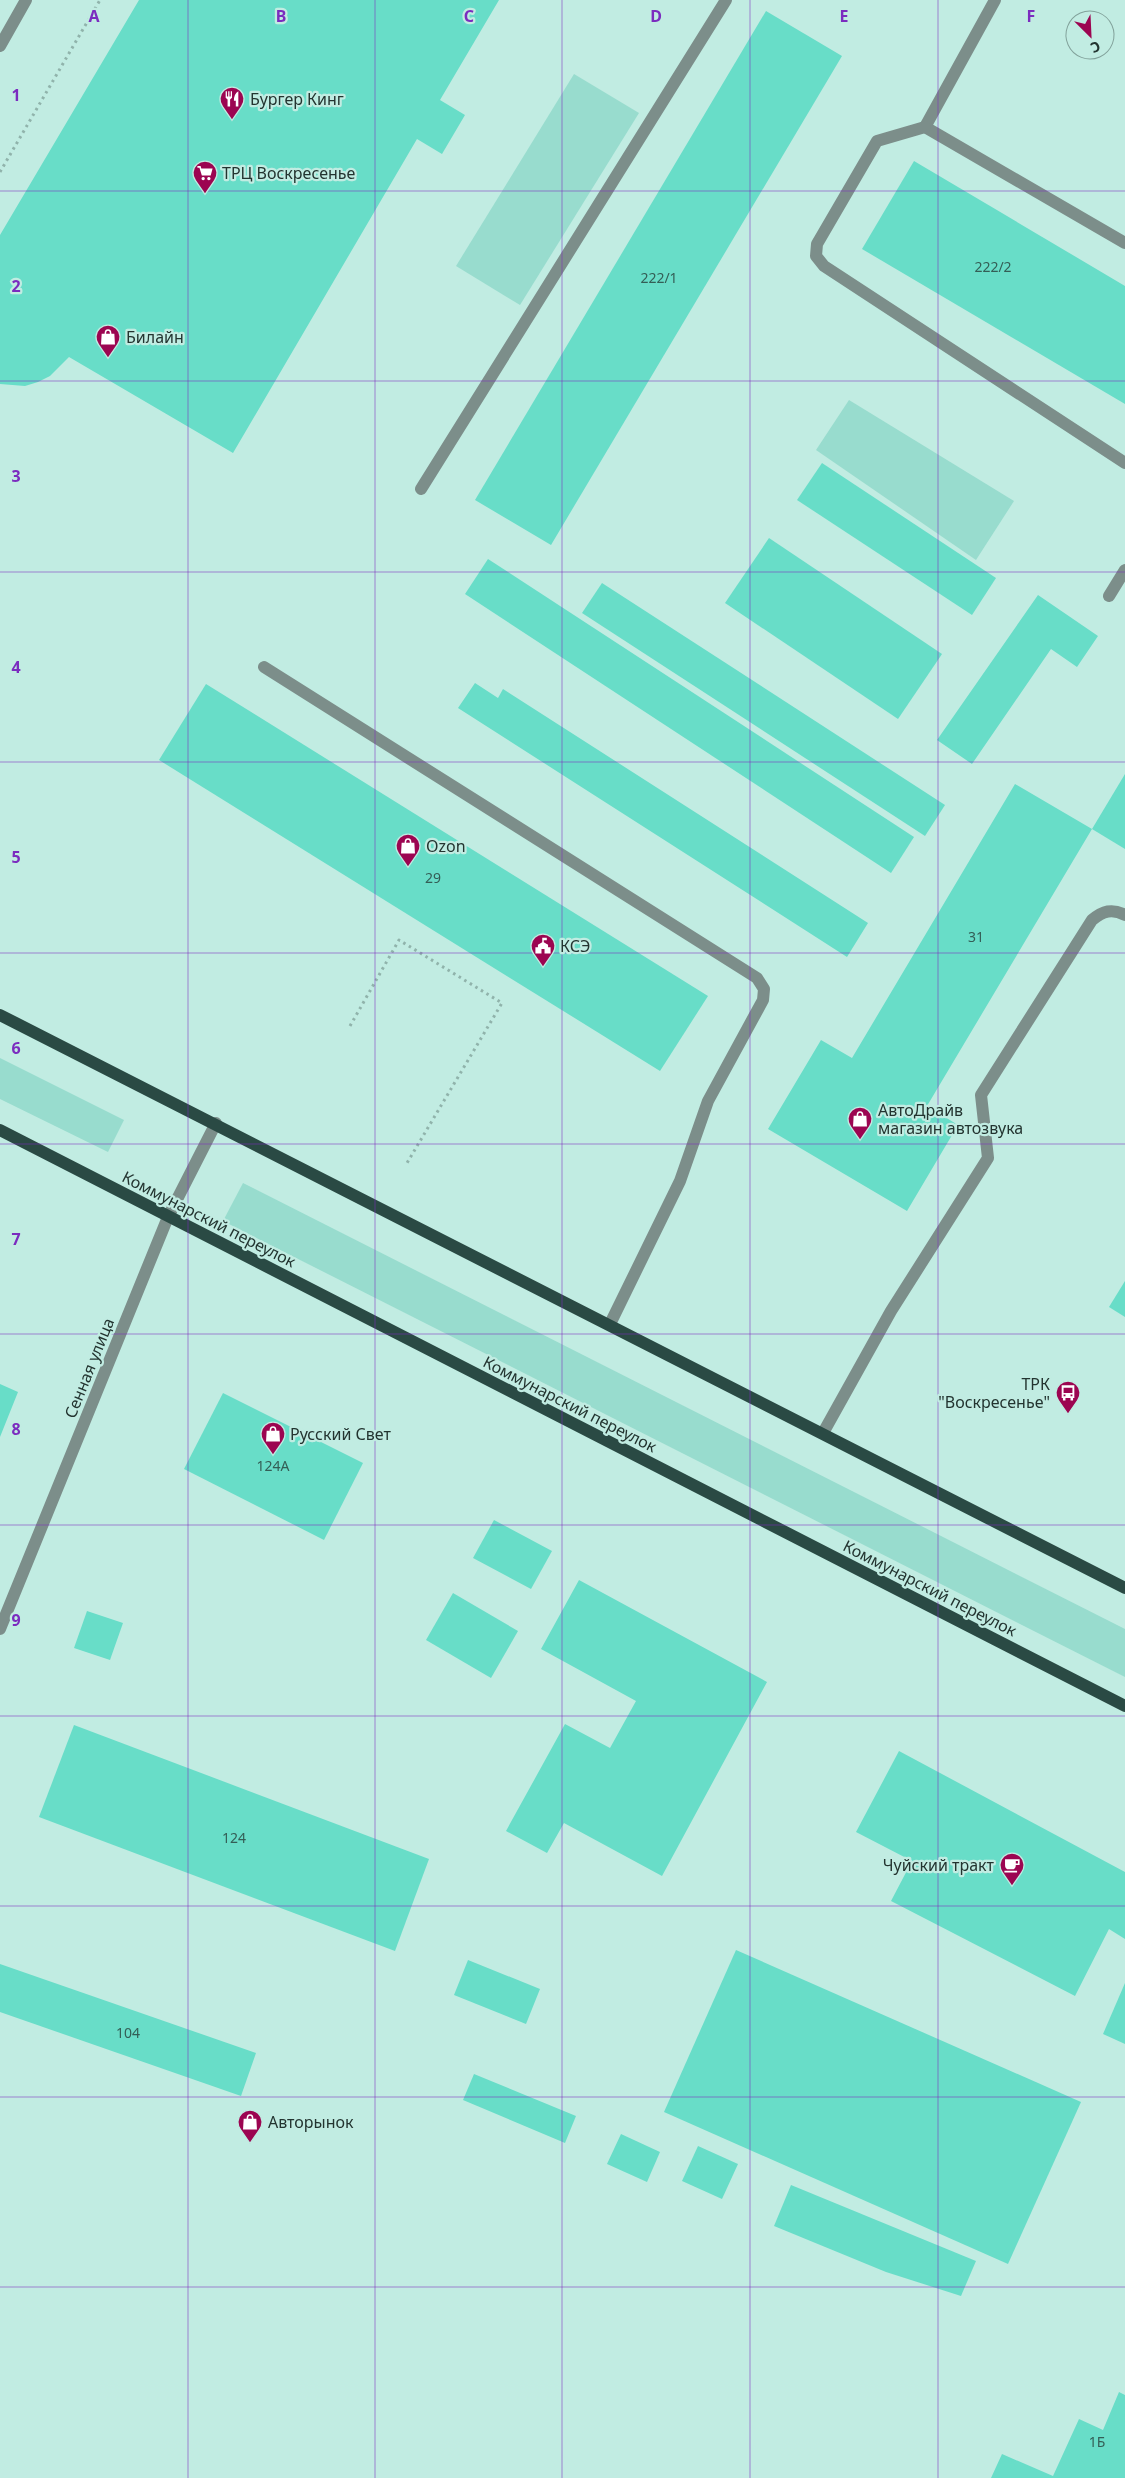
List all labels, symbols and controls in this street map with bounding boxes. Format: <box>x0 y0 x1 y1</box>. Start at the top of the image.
text: A <box>88 5 100 27</box>
text: B <box>276 5 286 27</box>
text: C <box>464 5 474 27</box>
text: D <box>650 5 662 27</box>
text: E <box>840 5 849 27</box>
text: F <box>1027 5 1035 27</box>
north arrow <box>1065 10 1115 60</box>
text: С <box>1088 37 1103 58</box>
text: 1 <box>11 84 21 106</box>
restaurant icon: Бургер Кинг <box>219 86 245 120</box>
place label: Бургер Кинг <box>250 88 344 110</box>
supermarket icon: ТРЦ Воскресенье <box>192 160 218 194</box>
place label: ТРЦ Воскресенье <box>222 162 355 184</box>
house number: 222/2 <box>974 257 1012 276</box>
house number: 222/1 <box>640 268 678 287</box>
text: 2 <box>11 275 21 297</box>
shop icon: Билайн <box>95 324 121 358</box>
place label: Билайн <box>126 326 184 348</box>
text: 3 <box>11 465 21 487</box>
text: 4 <box>11 656 21 678</box>
shop icon: Ozon <box>395 833 421 867</box>
place label: Ozon <box>426 835 466 857</box>
text: 5 <box>11 846 21 868</box>
house number: 29 <box>425 868 441 887</box>
house number: 31 <box>968 927 984 946</box>
public building icon: КСЭ <box>530 933 556 967</box>
place label: КСЭ <box>560 935 590 957</box>
text: 6 <box>11 1037 21 1059</box>
place label: АвтоДрайв магазин автозвука <box>878 1099 1023 1139</box>
shop icon: АвтоДрайв магазин автозвука <box>847 1106 873 1140</box>
street label: Коммунарский переулок <box>118 1166 300 1273</box>
text: 7 <box>11 1228 21 1250</box>
street label: Сенная улица <box>59 1315 119 1421</box>
street label: Коммунарский переулок <box>479 1351 661 1458</box>
place label: ТРК "Воскресенье" <box>938 1373 1050 1413</box>
bus stop icon: ТРК "Воскресенье" <box>1055 1380 1081 1414</box>
text: 8 <box>11 1418 21 1440</box>
shop icon: Русский Свет <box>260 1421 286 1455</box>
place label: Русский Свет <box>290 1423 391 1445</box>
house number: 124А <box>257 1456 290 1475</box>
street label: Коммунарский переулок <box>839 1535 1021 1642</box>
text: 9 <box>11 1609 21 1631</box>
house number: 124 <box>222 1828 246 1847</box>
cafe icon: Чуйский тракт <box>999 1852 1025 1886</box>
place label: Чуйский тракт <box>883 1854 995 1876</box>
house number: 104 <box>116 2023 140 2042</box>
shop icon: Авторынок <box>237 2109 263 2143</box>
place label: Авторынок <box>268 2111 354 2133</box>
house number: 1Б <box>1089 2432 1105 2451</box>

